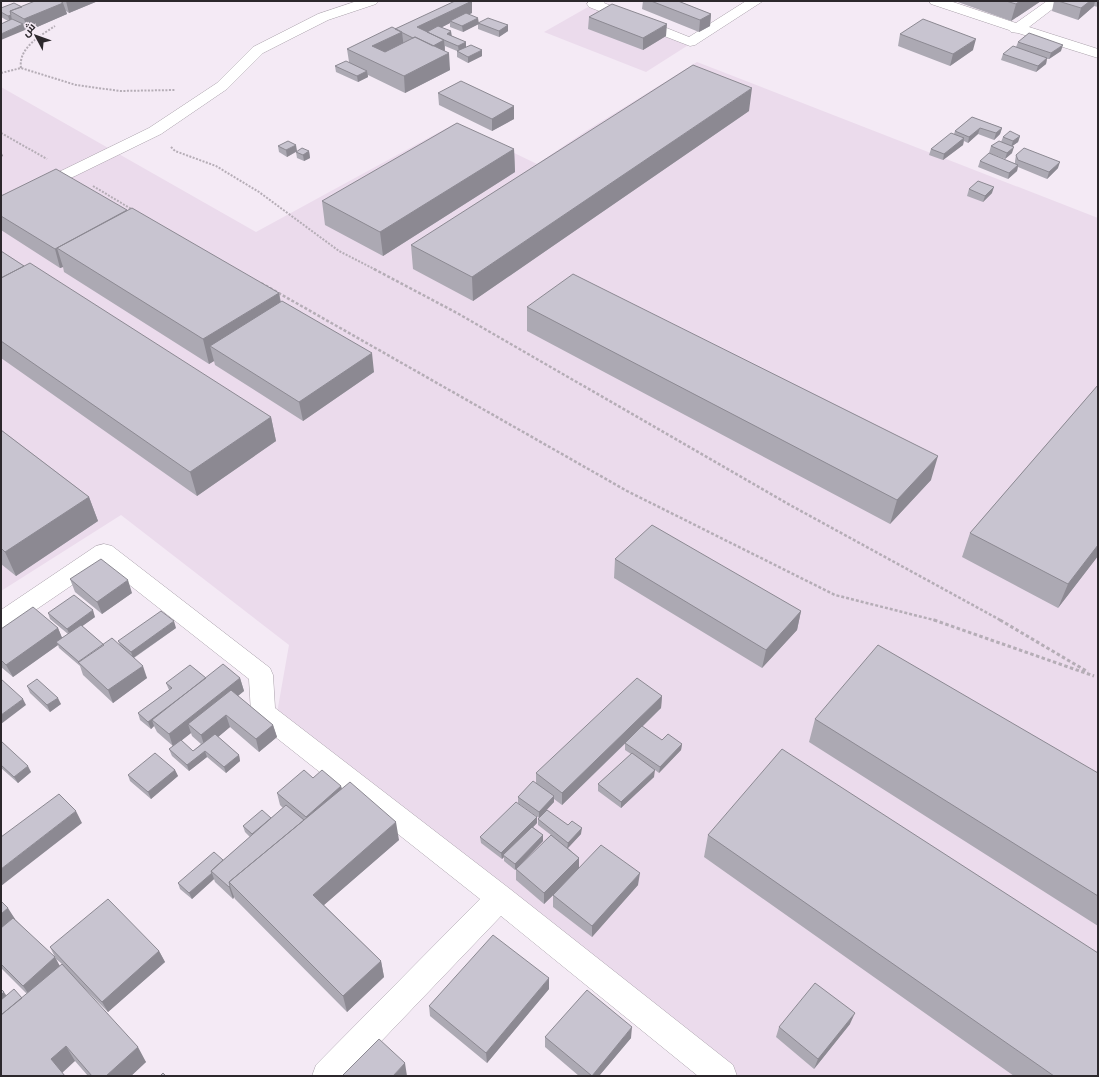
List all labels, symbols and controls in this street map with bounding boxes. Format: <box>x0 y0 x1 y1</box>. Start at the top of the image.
north arrow <box>16 16 56 56</box>
text: ش <box>19 20 39 40</box>

